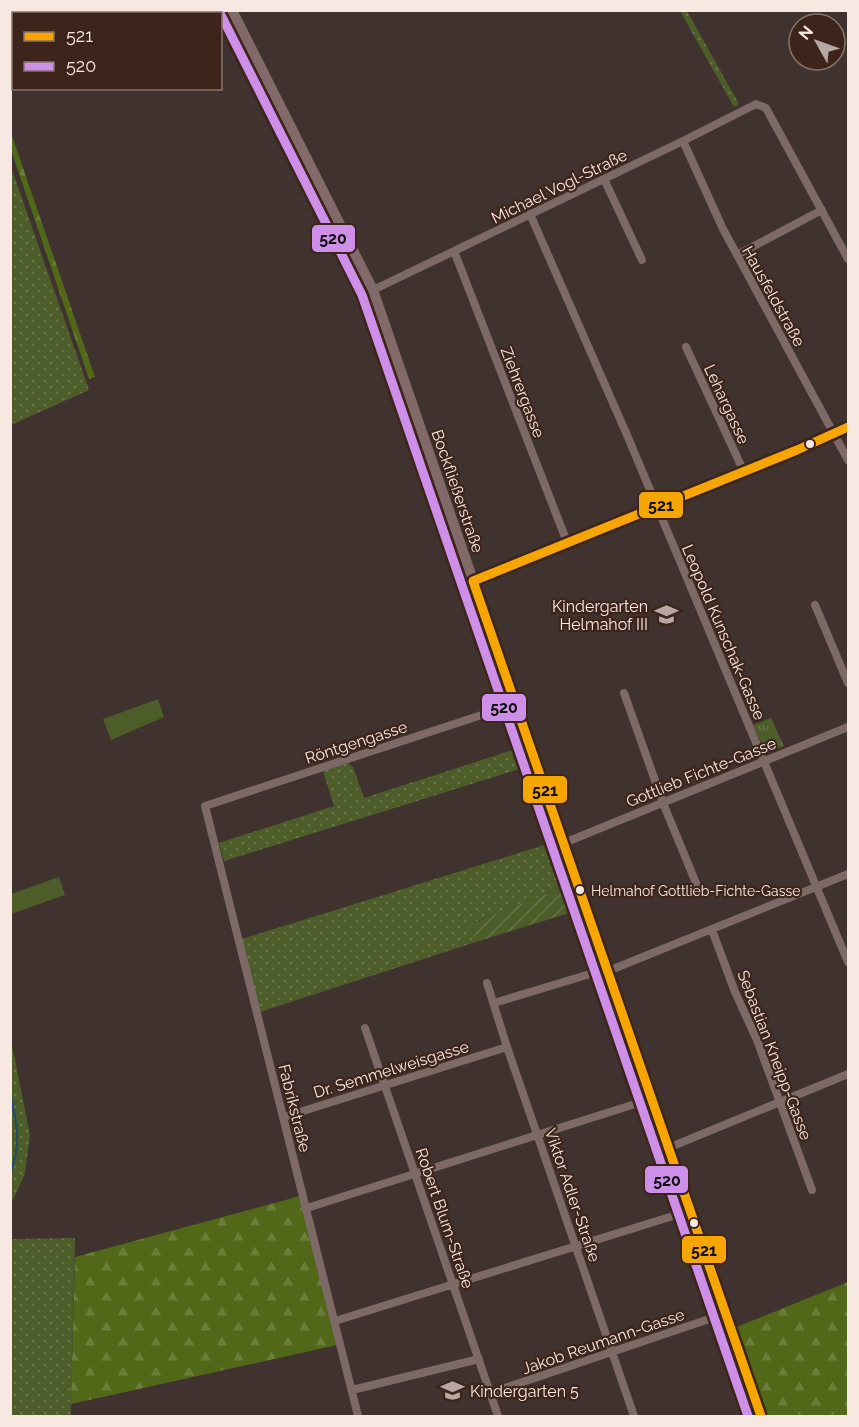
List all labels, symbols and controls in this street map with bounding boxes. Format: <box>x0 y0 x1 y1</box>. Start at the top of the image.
legend <box>12 12 222 90</box>
north arrow <box>787 12 847 72</box>
text: N <box>795 22 817 43</box>
text: 521 <box>66 25 93 46</box>
text: 520 <box>66 55 96 76</box>
street label: Michael Vogl-Straße <box>488 145 630 228</box>
line badge: 520 <box>311 224 356 253</box>
text: 520 <box>319 229 347 248</box>
street label: Hausfeldstraße <box>738 243 809 350</box>
street label: Ziehrergasse <box>496 344 549 440</box>
street label: Lehargasse <box>700 361 753 447</box>
street label: Bockfließerstraße <box>428 427 488 555</box>
unlabelled marker <box>804 438 816 450</box>
line badge: 521 <box>638 491 684 519</box>
text: 521 <box>648 496 674 515</box>
street label: Leopold Kunschak-Gasse <box>678 542 769 723</box>
place label: Kindergarten Helmahof III <box>552 597 648 634</box>
school or university icon: Kindergarten Helmahof III <box>653 602 679 628</box>
line badge: 520 <box>481 693 527 722</box>
text: 520 <box>490 698 518 717</box>
street label: Röntgengasse <box>303 717 410 768</box>
street label: Gottlieb Fichte-Gasse <box>623 734 779 811</box>
line badge: 521 <box>522 775 568 804</box>
text: 521 <box>532 781 558 800</box>
place label: Helmahof Gottlieb-Fichte-Gasse <box>591 883 800 899</box>
marker: Helmahof Gottlieb-Fichte-Gasse <box>574 884 586 896</box>
street label: Sebastian Kneipp-Gasse <box>733 968 816 1143</box>
street label: Dr. Semmelweisgasse <box>311 1037 471 1102</box>
street label: Fabrikstraße <box>274 1062 315 1154</box>
street label: Viktor Adler-Straße <box>541 1126 604 1264</box>
street label: Robert Blum-Straße <box>412 1145 478 1291</box>
line badge: 520 <box>644 1165 689 1194</box>
text: 520 <box>653 1171 681 1190</box>
unlabelled marker <box>688 1217 700 1229</box>
line badge: 521 <box>681 1235 727 1264</box>
text: 521 <box>691 1241 717 1260</box>
street label: Jakob Reumann-Gasse <box>519 1305 687 1378</box>
school or university icon: Kindergarten 5 <box>439 1378 465 1404</box>
place label: Kindergarten 5 <box>470 1382 579 1401</box>

